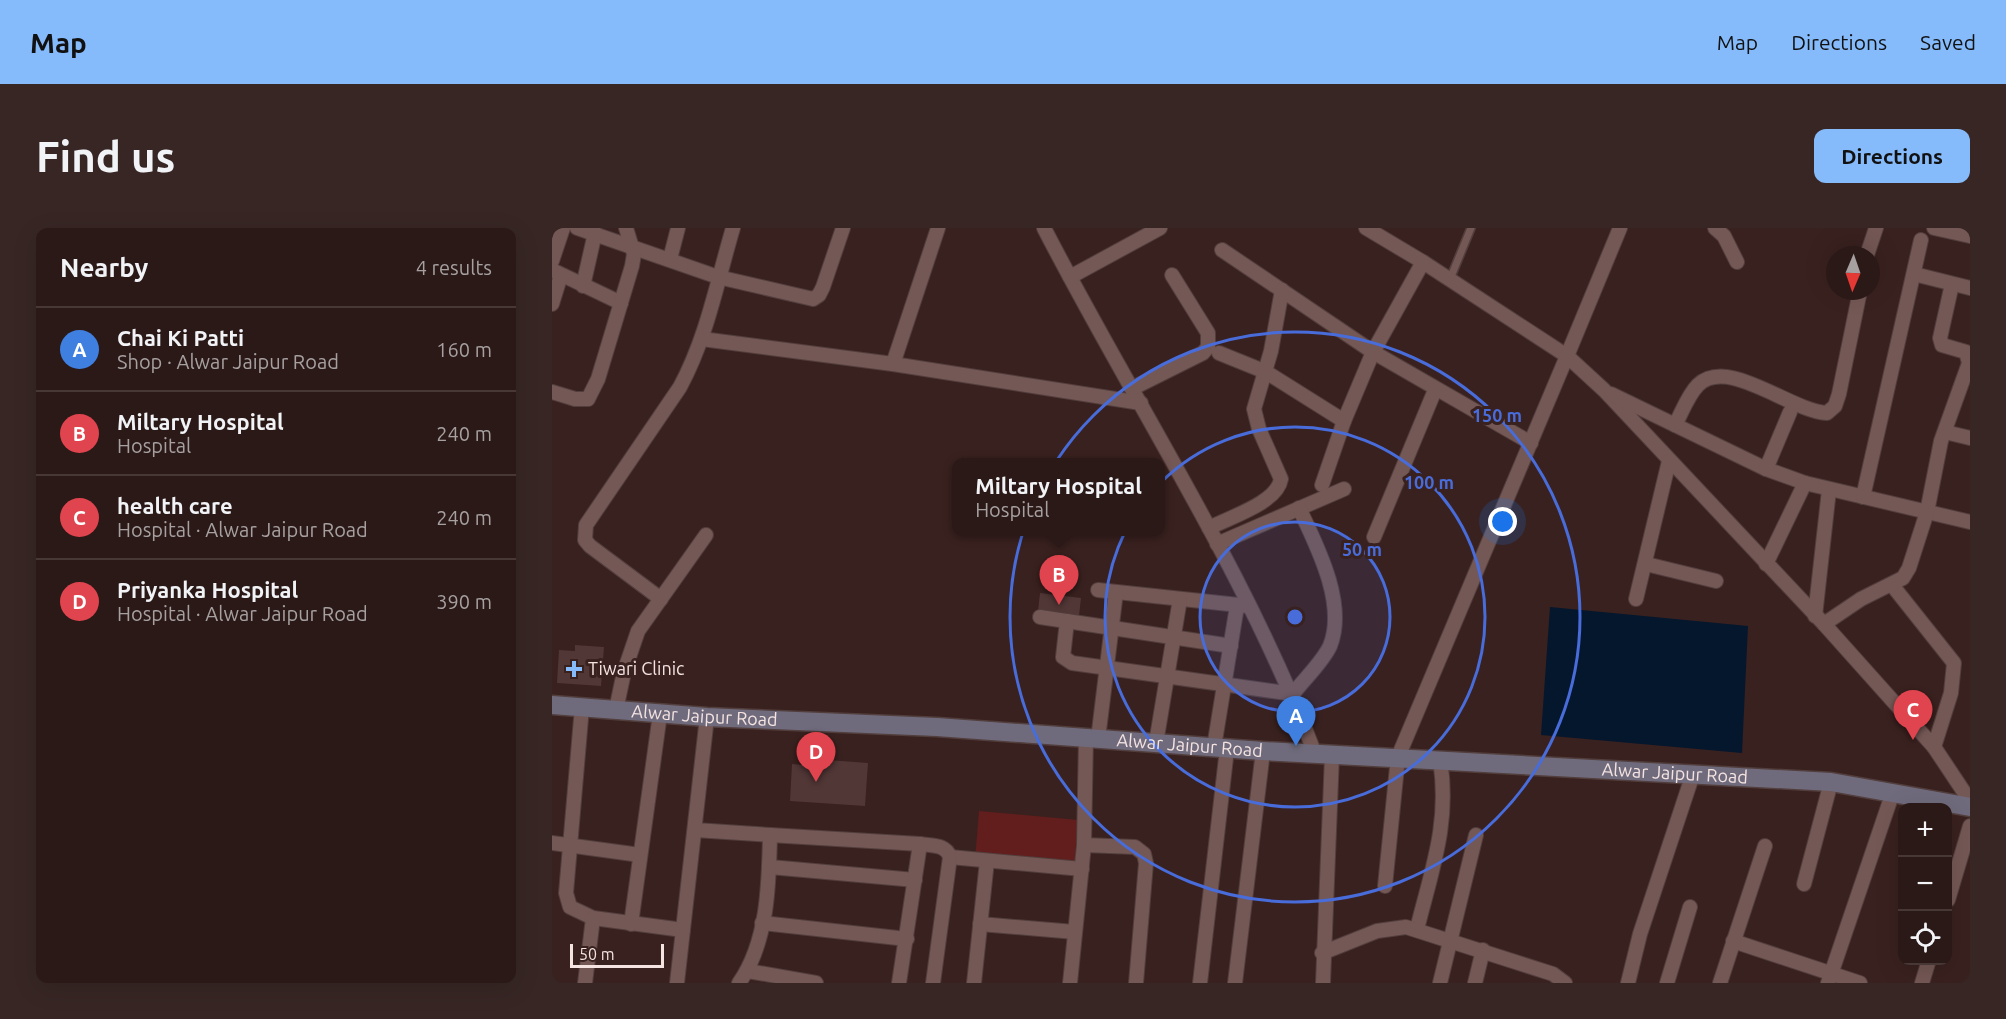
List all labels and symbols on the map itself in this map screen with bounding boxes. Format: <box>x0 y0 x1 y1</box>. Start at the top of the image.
north arrow <box>1826 246 1880 300</box>
text: 150 m <box>1472 405 1522 425</box>
text: 100 m <box>1404 472 1454 492</box>
your location <box>1488 507 1517 536</box>
text: 50 m <box>1342 539 1382 559</box>
pin: B <box>1040 556 1078 605</box>
centre of rings <box>1285 607 1305 627</box>
place label: Tiwari Clinic <box>588 658 684 678</box>
marker: Tiwari Clinic <box>565 660 583 678</box>
pin: C <box>1894 690 1932 740</box>
pin: A <box>1276 696 1316 746</box>
street label: Alwar Jaipur Road <box>631 700 778 729</box>
street label: Alwar Jaipur Road <box>1116 729 1263 760</box>
pin: D <box>796 732 836 782</box>
street label: Alwar Jaipur Road <box>1601 759 1748 786</box>
scale bar <box>570 941 664 968</box>

